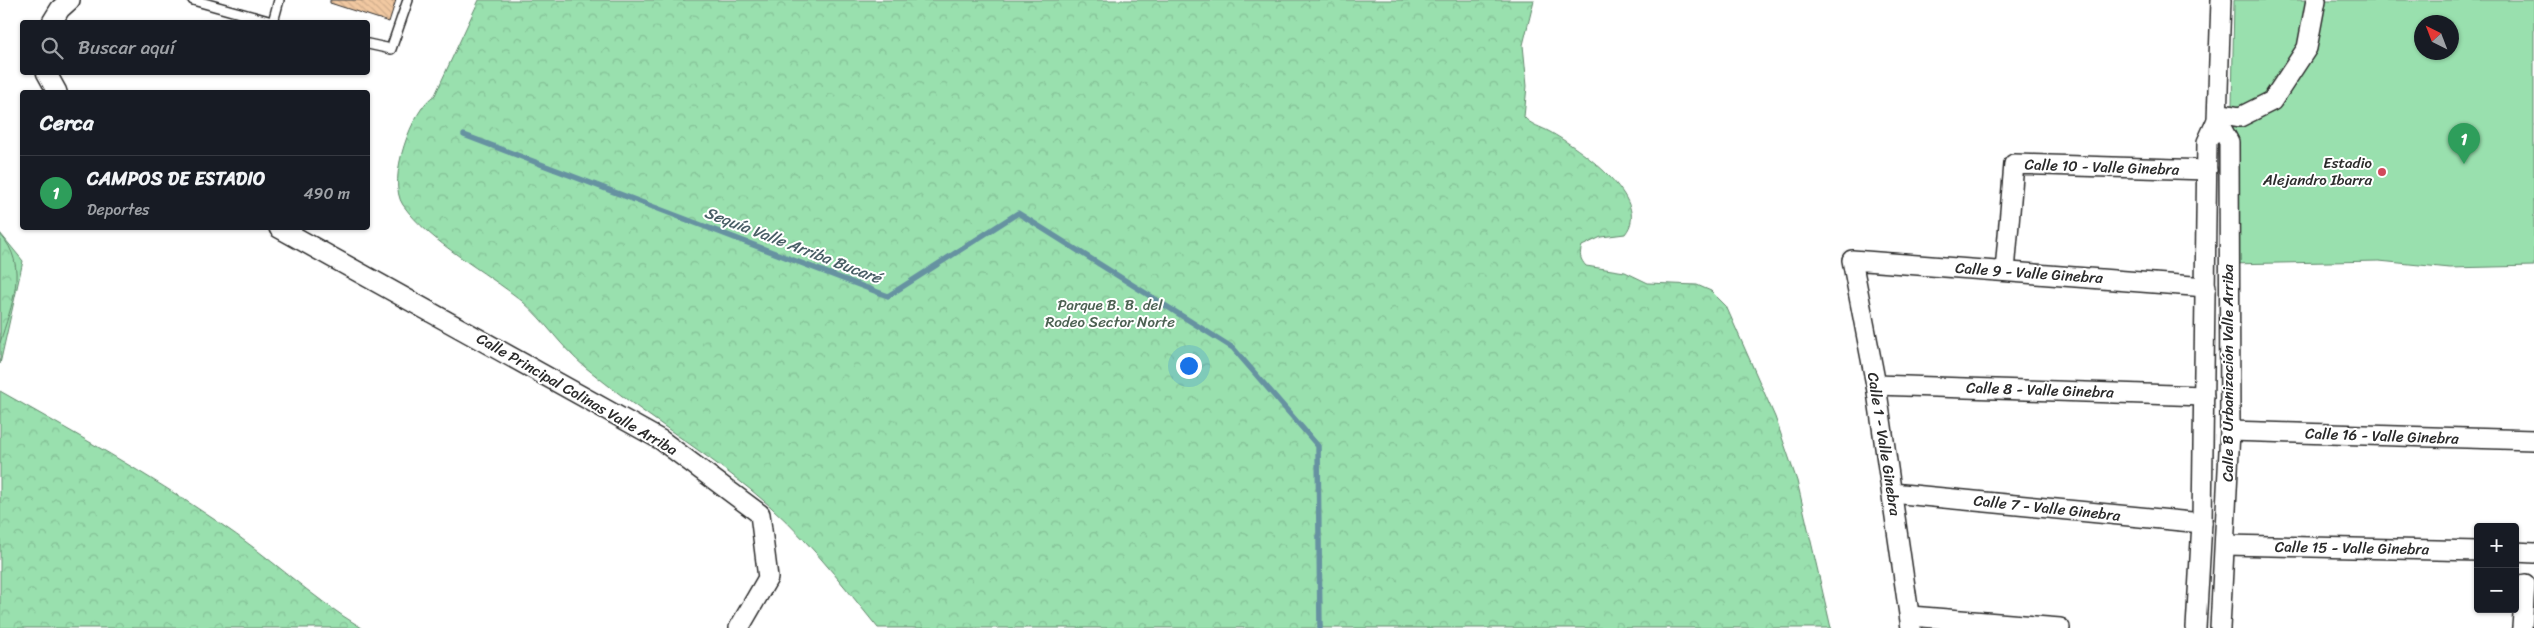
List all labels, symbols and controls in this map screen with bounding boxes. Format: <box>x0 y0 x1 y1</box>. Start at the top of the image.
north arrow <box>2414 15 2459 60</box>
search box <box>20 20 370 75</box>
text: Buscar aquí <box>78 31 175 64</box>
icon: search <box>38 34 66 62</box>
text: Cerca <box>40 104 94 142</box>
pin: 1 <box>2448 123 2480 164</box>
place label: Estadio Alejandro Ibarra <box>2262 150 2373 193</box>
street label: Calle 10 - Valle Ginebra <box>2024 151 2180 183</box>
text: CAMPOS DE ESTADIO <box>87 162 265 195</box>
marker: Estadio Alejandro Ibarra <box>2376 166 2388 178</box>
text: 1 <box>53 179 59 208</box>
text: 490 m <box>304 179 350 208</box>
text: Deportes <box>87 195 149 224</box>
water label: Sequía Valle Arriba Bucaré <box>700 198 888 293</box>
street label: Calle 9 - Valle Ginebra <box>1954 255 2104 291</box>
street label: Calle B Urbanización Valle Arriba <box>2215 264 2241 482</box>
park label: Parque B. B. del Rodeo Sector Norte <box>1045 292 1175 335</box>
street label: Calle Principal Colinas Valle Arriba <box>472 326 683 463</box>
your location <box>1176 353 1202 379</box>
street label: Calle 1 - Valle Ginebra <box>1860 370 1908 518</box>
street label: Calle 8 - Valle Ginebra <box>1966 374 2115 406</box>
street label: Calle 16 - Valle Ginebra <box>2305 420 2460 452</box>
street label: Calle 7 - Valle Ginebra <box>1972 487 2122 529</box>
map controls <box>2474 523 2519 613</box>
button: + <box>2474 523 2519 568</box>
street label: Calle 15 - Valle Ginebra <box>2275 534 2430 562</box>
button: − <box>2474 568 2519 613</box>

